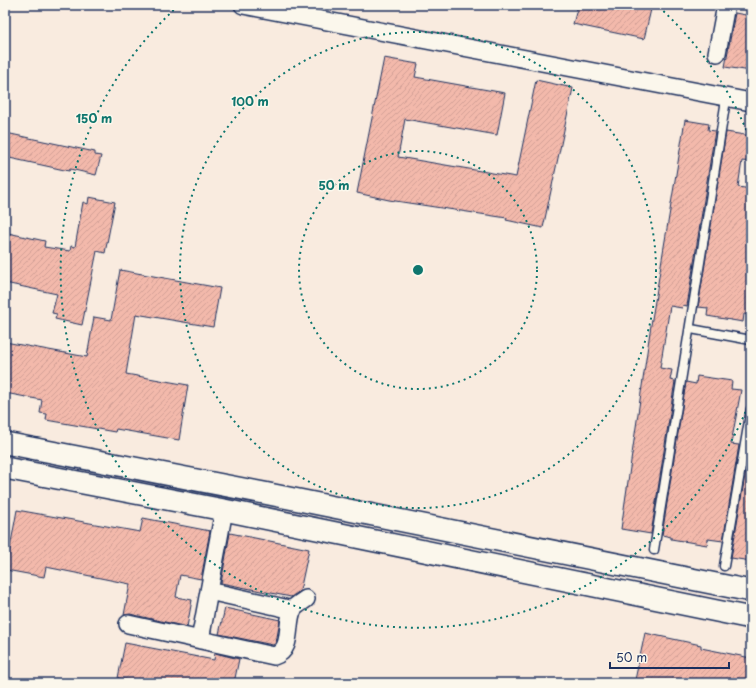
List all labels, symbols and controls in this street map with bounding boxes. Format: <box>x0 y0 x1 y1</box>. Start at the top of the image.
text: 100 m <box>231 92 269 110</box>
text: 150 m <box>76 109 112 127</box>
text: 50 m <box>318 176 350 194</box>
centre of rings <box>411 263 425 277</box>
scale bar <box>610 644 729 670</box>
text: 50 m <box>616 648 647 666</box>

